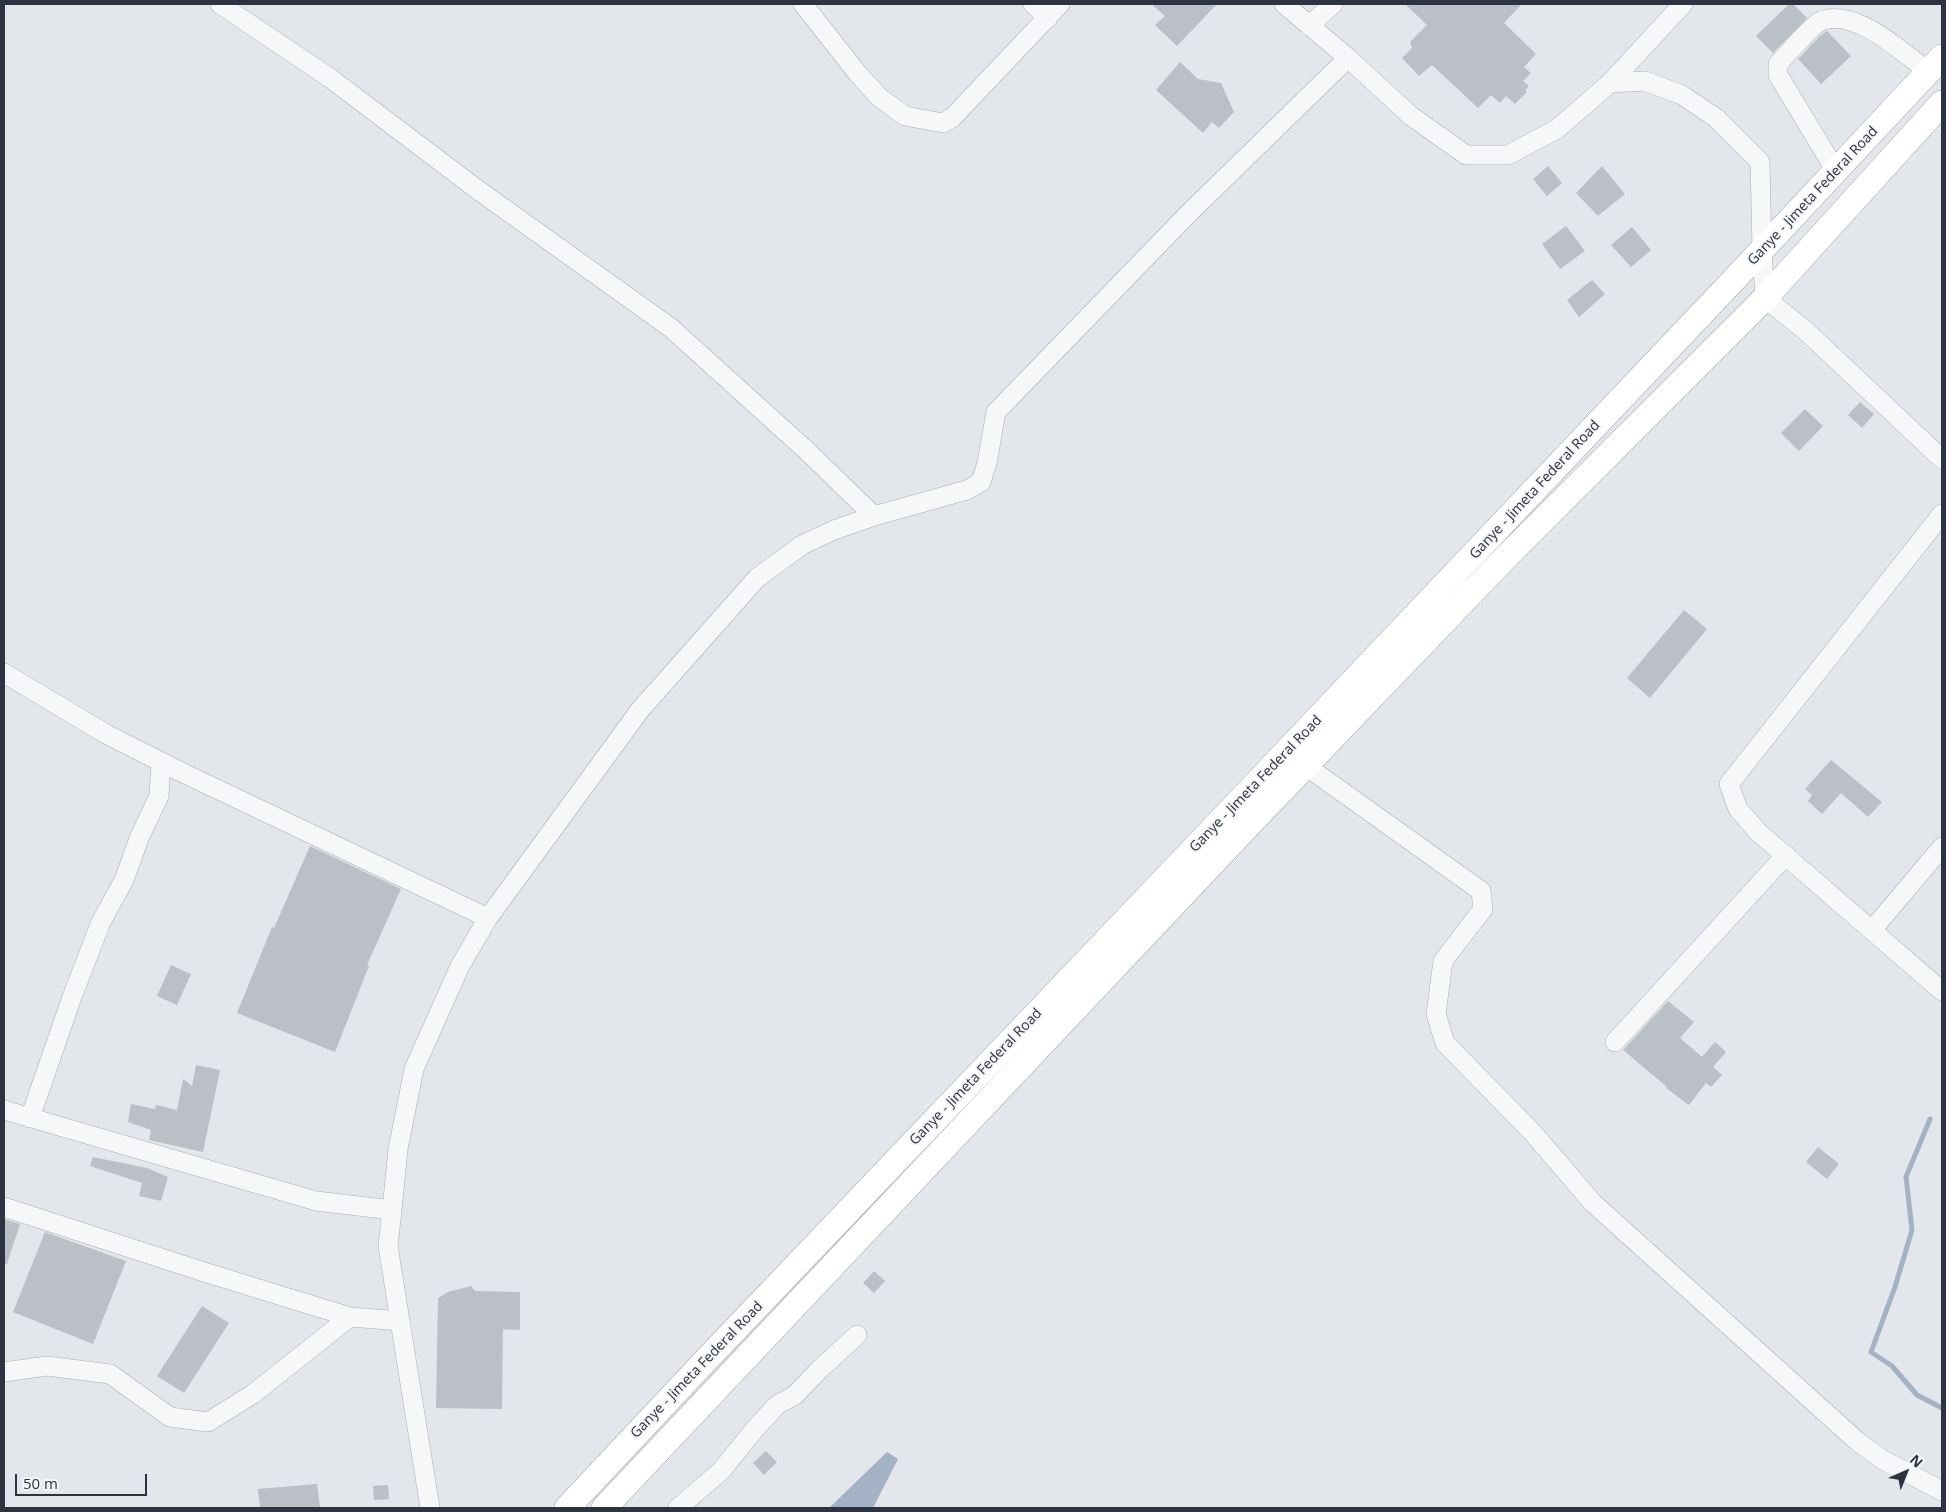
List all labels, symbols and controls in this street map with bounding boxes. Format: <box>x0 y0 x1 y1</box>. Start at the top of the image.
street label: Ganye - Jimeta Federal Road <box>1744 123 1882 269</box>
street label: Ganye - Jimeta Federal Road <box>1466 417 1604 563</box>
street label: Ganye - Jimeta Federal Road <box>1186 712 1326 856</box>
street label: Ganye - Jimeta Federal Road <box>906 1005 1046 1149</box>
street label: Ganye - Jimeta Federal Road <box>627 1298 767 1442</box>
north arrow <box>1881 1447 1931 1497</box>
text: N <box>1906 1450 1927 1472</box>
scale bar <box>18 1464 150 1496</box>
text: 50 m <box>23 1473 58 1493</box>

